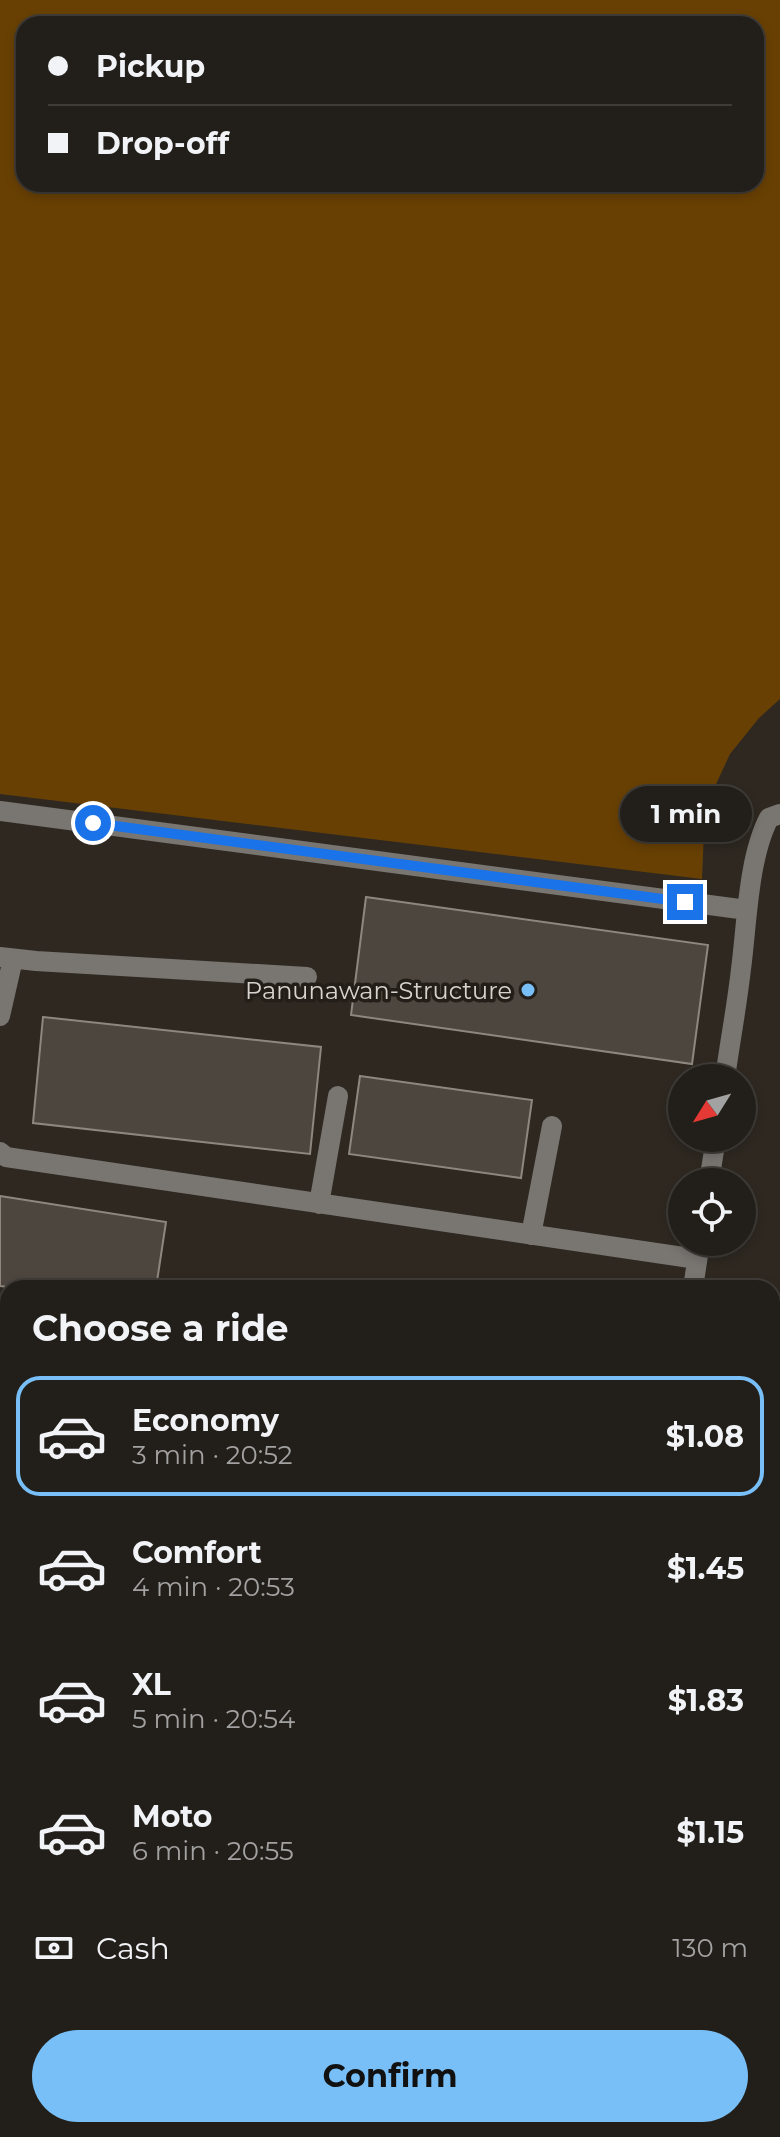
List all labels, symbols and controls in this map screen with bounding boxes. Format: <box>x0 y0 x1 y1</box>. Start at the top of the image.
text: Pickup <box>96 48 205 85</box>
text: Drop-off <box>96 125 229 162</box>
callout: 1 min <box>619 786 751 842</box>
text: 1 min <box>651 798 721 830</box>
route start <box>75 805 111 841</box>
route end <box>667 884 703 920</box>
place label: Panunawan-Structure <box>245 976 512 1005</box>
marker: Panunawan-Structure <box>519 981 537 999</box>
north arrow <box>668 1064 756 1152</box>
map controls <box>668 1064 756 1256</box>
button: locate <box>668 1168 756 1256</box>
text: Choose a ride <box>32 1306 289 1350</box>
icon: car <box>36 1400 108 1472</box>
text: Economy <box>132 1402 279 1439</box>
text: $1.08 <box>666 1418 744 1455</box>
text: 3 min · 20:52 <box>132 1439 293 1471</box>
icon: car <box>36 1532 108 1604</box>
text: Comfort <box>132 1534 262 1571</box>
text: $1.45 <box>667 1550 744 1587</box>
text: 4 min · 20:53 <box>132 1571 295 1603</box>
icon: car <box>36 1664 108 1736</box>
text: XL <box>132 1666 171 1703</box>
text: $1.83 <box>668 1682 744 1719</box>
text: 5 min · 20:54 <box>132 1703 295 1735</box>
icon: car <box>36 1796 108 1868</box>
text: Moto <box>132 1798 213 1835</box>
text: $1.15 <box>676 1814 744 1851</box>
text: 6 min · 20:55 <box>132 1835 294 1867</box>
icon: cash <box>32 1926 76 1970</box>
text: Cash <box>96 1930 170 1967</box>
text: 130 m <box>672 1932 748 1964</box>
button: Confirm <box>32 2030 748 2122</box>

